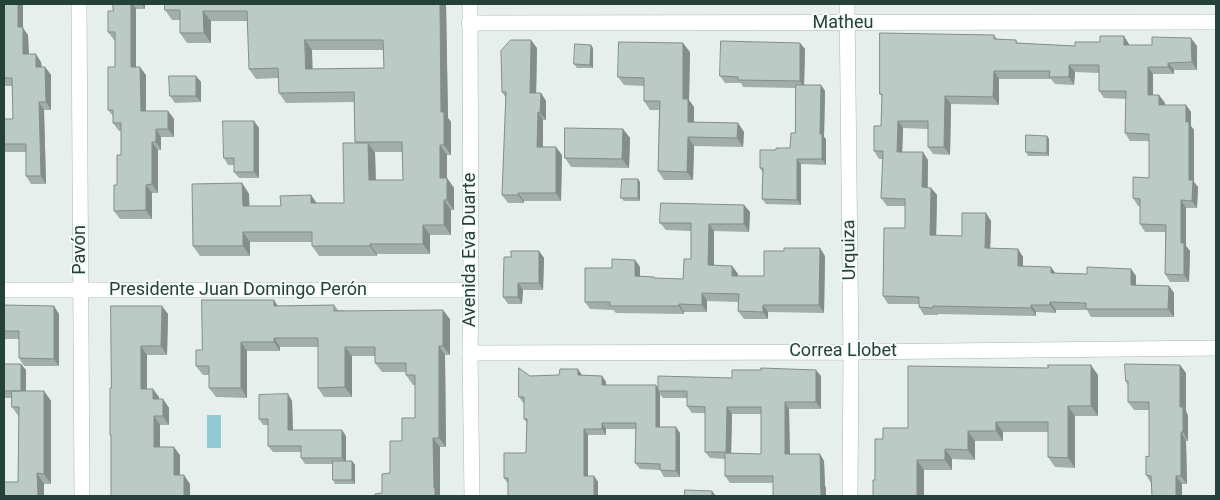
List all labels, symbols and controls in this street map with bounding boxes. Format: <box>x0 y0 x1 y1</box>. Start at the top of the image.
street label: Matheu <box>813 12 873 34</box>
street label: Avenida Eva Duarte <box>459 173 481 327</box>
street label: Urquiza <box>839 219 861 281</box>
street label: Pavón <box>69 225 91 275</box>
street label: Presidente Juan Domingo Perón <box>109 279 367 301</box>
street label: Correa Llobet <box>789 340 897 362</box>

